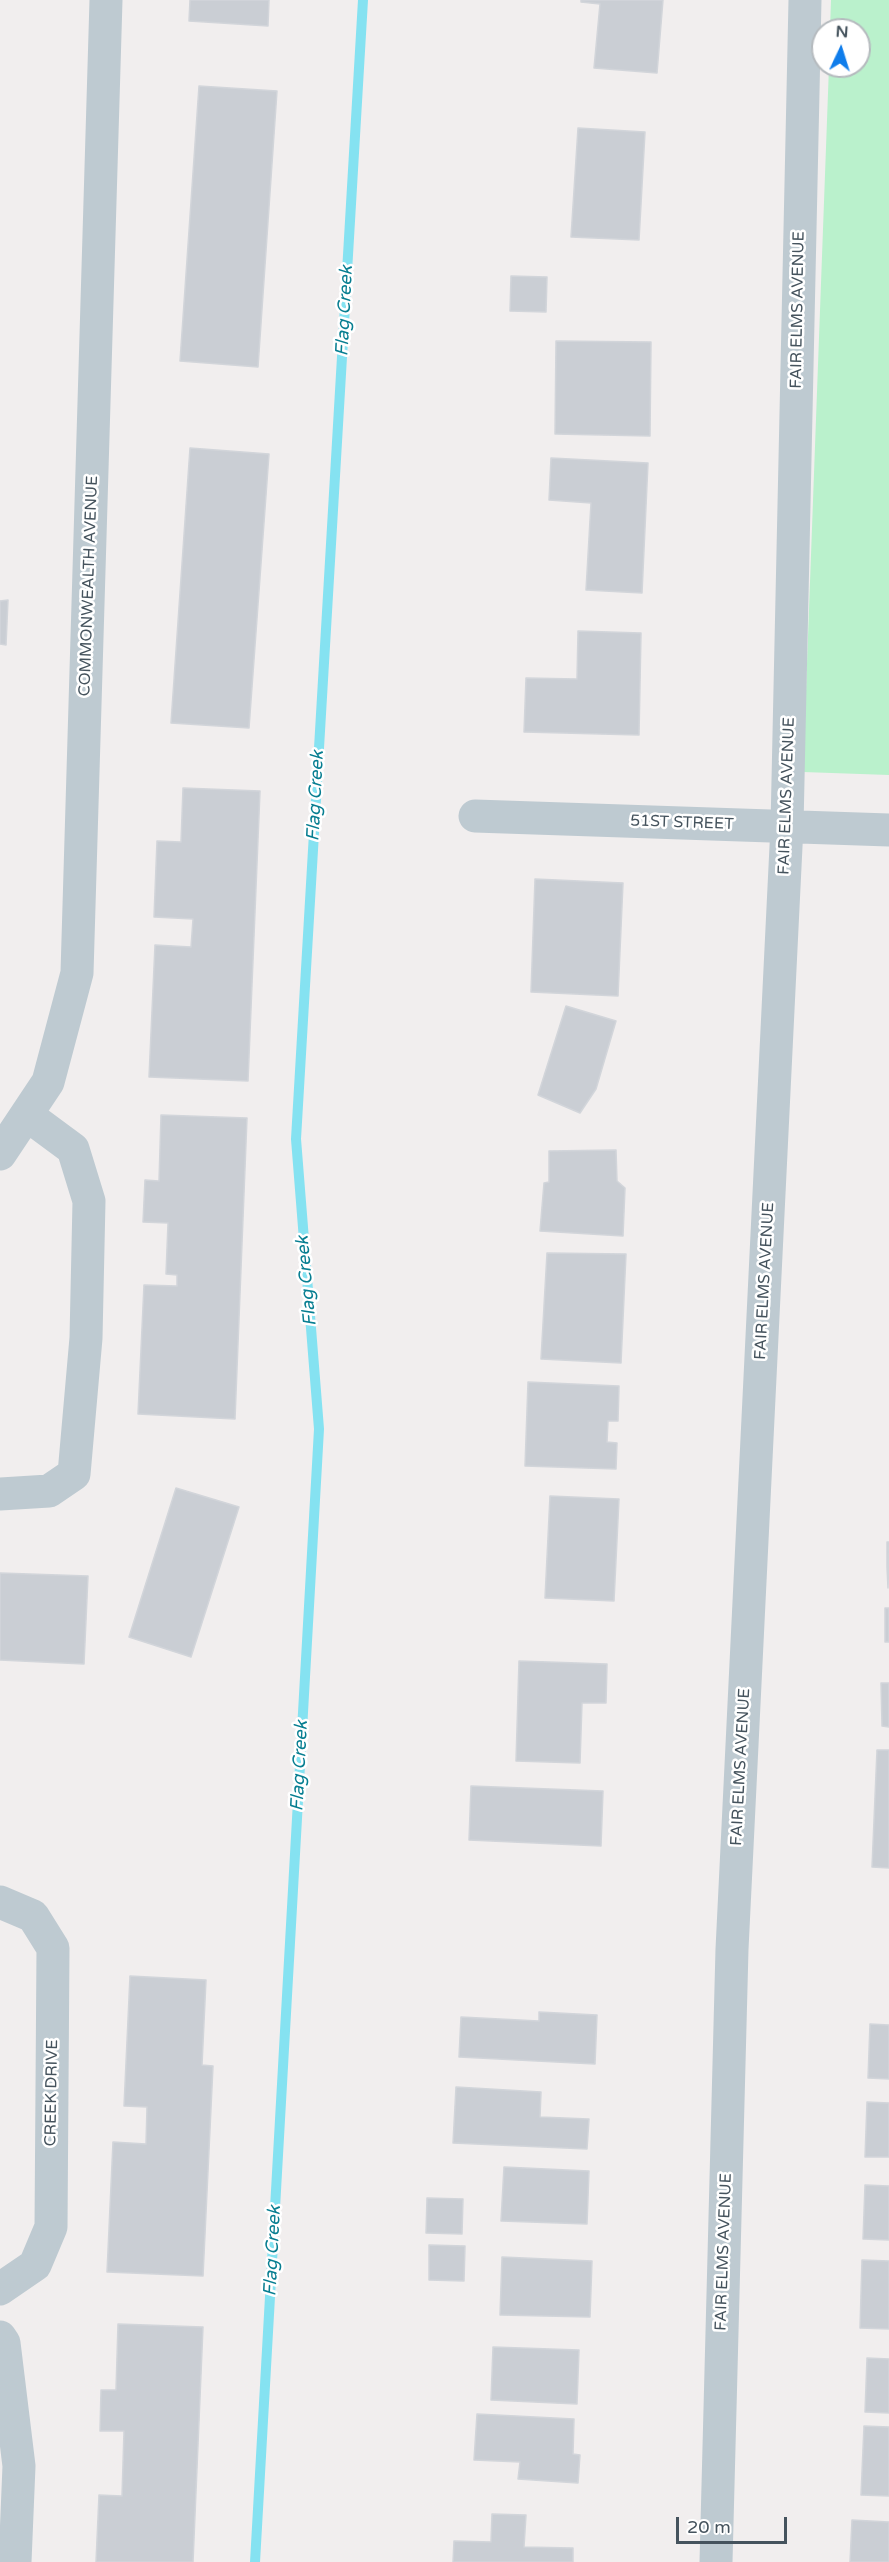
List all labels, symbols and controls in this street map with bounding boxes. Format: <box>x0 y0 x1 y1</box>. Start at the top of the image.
north arrow <box>811 18 871 78</box>
text: N <box>835 22 849 42</box>
street label: FAIR ELMS AVENUE <box>787 231 809 389</box>
water label: Flag Creek <box>332 265 358 357</box>
street label: COMMONWEALTH AVENUE <box>76 475 102 697</box>
street label: FAIR ELMS AVENUE <box>775 717 799 875</box>
water label: Flag Creek <box>303 750 329 842</box>
street label: 51ST STREET <box>630 812 734 834</box>
street label: FAIR ELMS AVENUE <box>751 1202 779 1360</box>
water label: Flag Creek <box>292 1235 322 1327</box>
street label: FAIR ELMS AVENUE <box>727 1688 755 1846</box>
water label: Flag Creek <box>287 1720 313 1812</box>
street label: CREEK DRIVE <box>41 2039 63 2147</box>
street label: FAIR ELMS AVENUE <box>712 2173 736 2331</box>
water label: Flag Creek <box>260 2205 286 2297</box>
scale bar <box>679 2505 790 2543</box>
text: 20 m <box>687 2516 731 2538</box>

